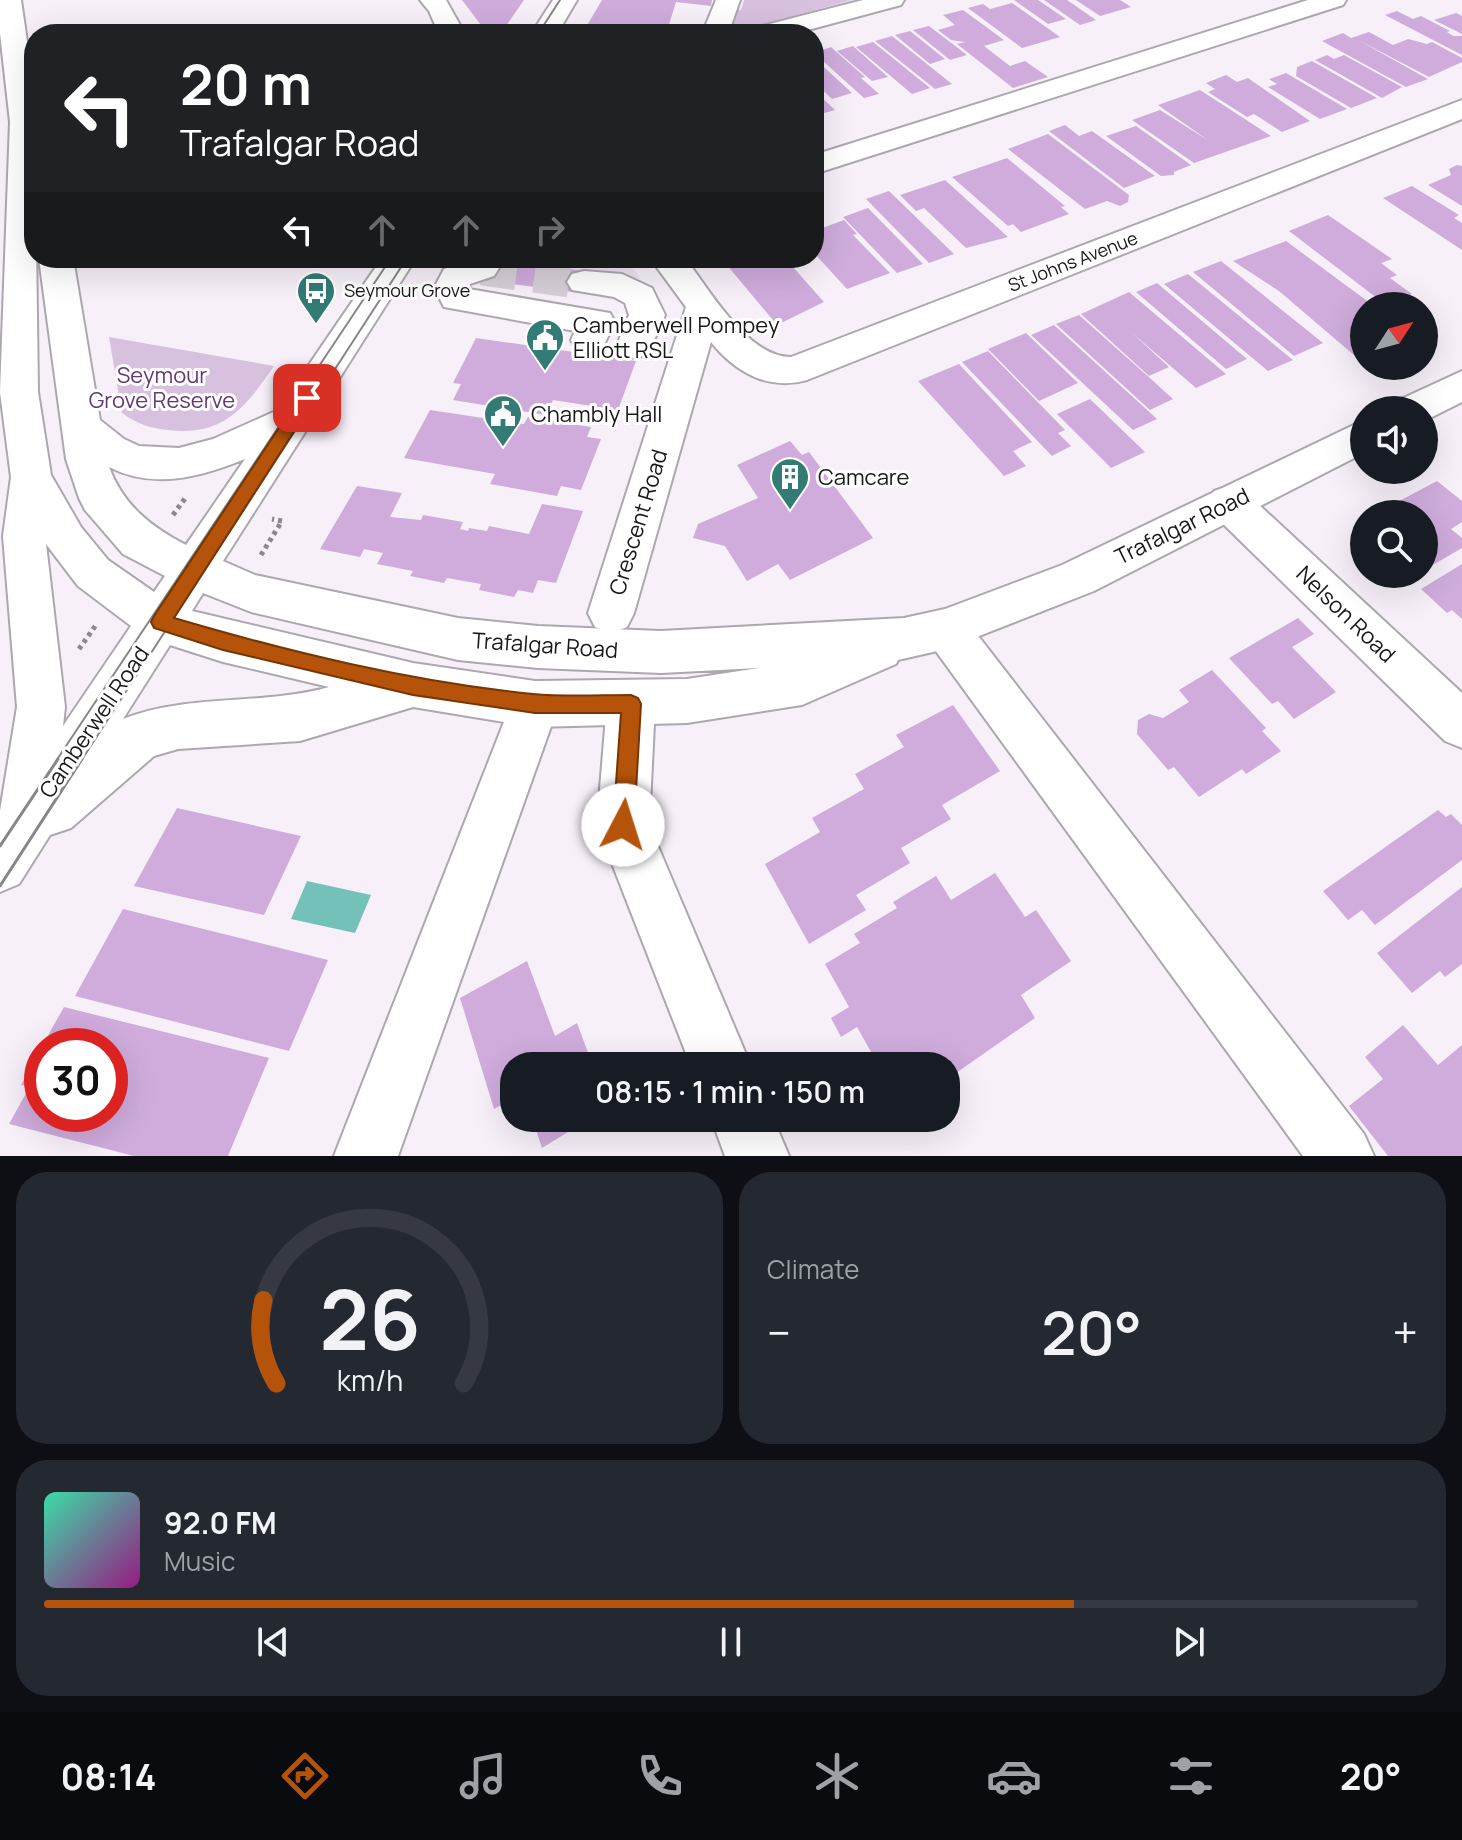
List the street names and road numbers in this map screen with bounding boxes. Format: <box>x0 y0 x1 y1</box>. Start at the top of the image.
street label: St Johns Avenue <box>1004 225 1141 297</box>
street label: Crescent Road <box>602 446 674 598</box>
street label: Trafalgar Road <box>1110 480 1254 572</box>
street label: Nelson Road <box>1290 559 1402 669</box>
street label: Trafalgar Road <box>471 625 619 665</box>
street label: Camberwell Road <box>32 640 156 804</box>

